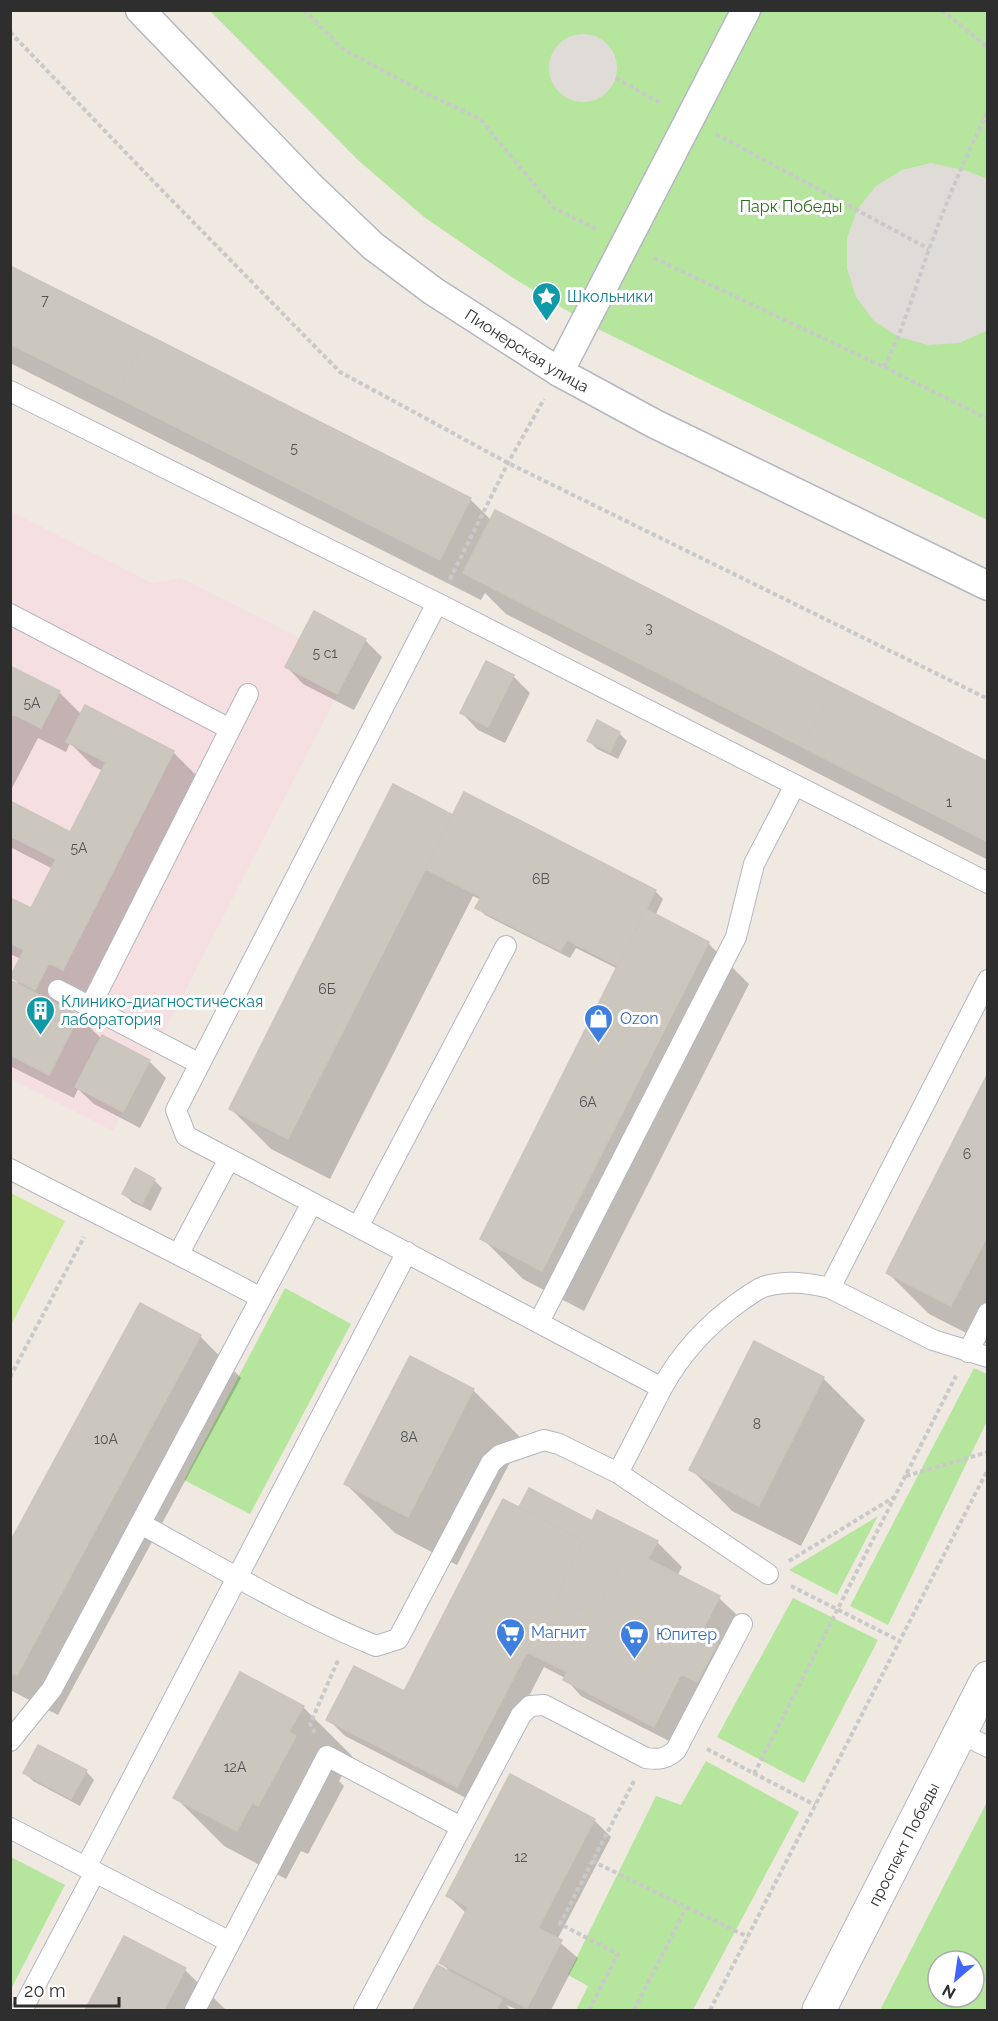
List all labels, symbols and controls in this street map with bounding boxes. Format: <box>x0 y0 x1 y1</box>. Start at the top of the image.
park label: Парк Победы <box>740 197 842 216</box>
place icon: Школьники <box>530 280 562 322</box>
place label: Школьники <box>567 287 653 306</box>
house number: 7 <box>41 292 49 308</box>
street label: Пионерская улица <box>461 305 592 396</box>
house number: 5 <box>290 440 298 456</box>
house number: 3 <box>645 620 653 636</box>
house number: 5 с1 <box>313 645 337 661</box>
house number: 5А <box>23 695 41 711</box>
house number: 1 <box>946 794 952 810</box>
house number: 5А <box>70 840 88 856</box>
house number: 6В <box>532 871 550 887</box>
house number: 6Б <box>318 981 336 997</box>
place label: Клинико-диагностическая лаборатория <box>61 992 263 1029</box>
building icon: Клинико-диагностическая лаборатория <box>24 994 56 1036</box>
shop icon: Ozon <box>583 1002 615 1044</box>
place label: Ozon <box>620 1009 659 1028</box>
house number: 6А <box>579 1094 597 1110</box>
house number: 6 <box>963 1146 971 1162</box>
house number: 8 <box>753 1416 761 1432</box>
house number: 8А <box>400 1429 418 1445</box>
house number: 10А <box>94 1431 118 1447</box>
supermarket icon: Магнит <box>494 1616 526 1658</box>
supermarket icon: Юпитер <box>619 1618 651 1660</box>
place label: Магнит <box>531 1623 587 1642</box>
place label: Юпитер <box>656 1625 717 1644</box>
house number: 12А <box>224 1759 247 1775</box>
street label: проспект Победы <box>864 1780 943 1909</box>
house number: 12 <box>514 1849 528 1865</box>
north arrow <box>926 1949 986 2009</box>
scale bar <box>15 1970 118 2008</box>
text: 20 m <box>24 1980 66 2001</box>
text: N <box>939 1980 959 2003</box>

